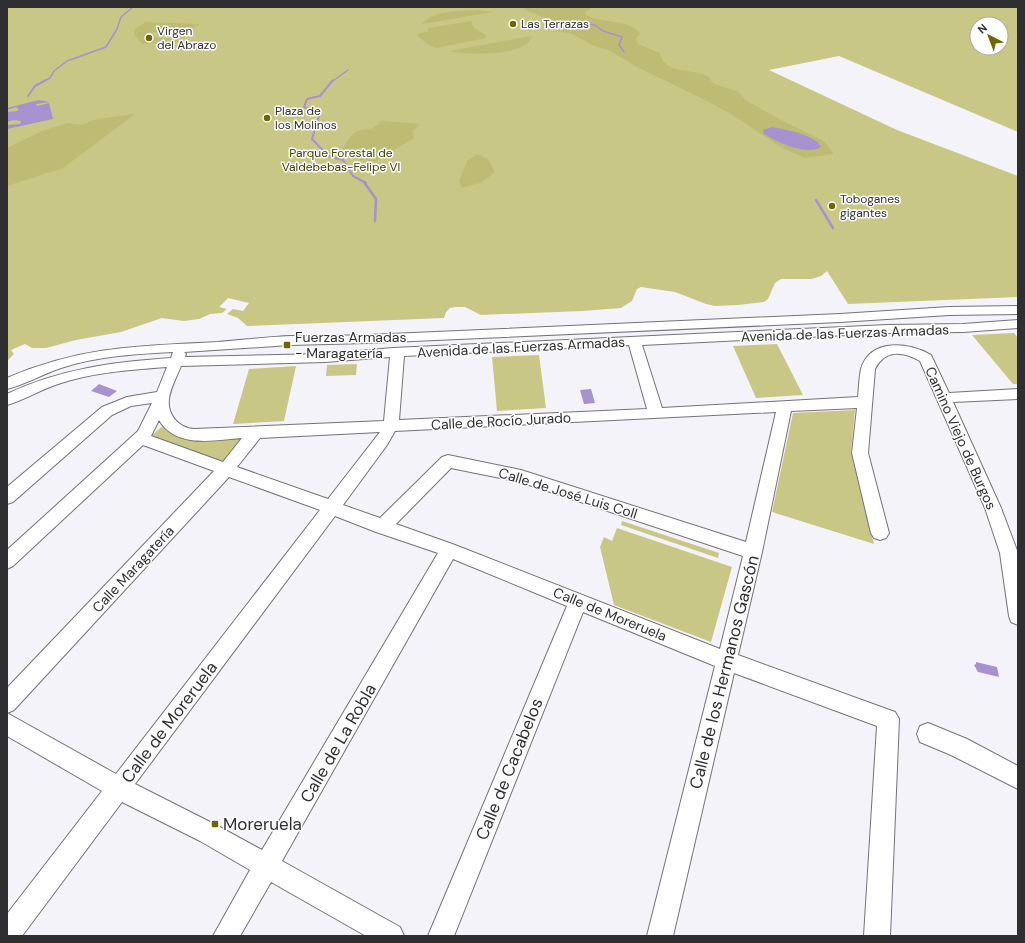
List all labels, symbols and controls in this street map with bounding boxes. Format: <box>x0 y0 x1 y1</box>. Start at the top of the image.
place label: Las Terrazas <box>521 16 589 32</box>
north arrow <box>969 16 1009 56</box>
marker: Las Terrazas <box>508 19 518 29</box>
text: N <box>975 21 990 36</box>
place label: Virgen del Abrazo <box>157 23 216 53</box>
marker: Virgen del Abrazo <box>144 33 154 43</box>
place label: Plaza de los Molinos <box>275 103 337 133</box>
marker: Plaza de los Molinos <box>262 113 272 123</box>
park label: Parque Forestal de Valdebebas-Felipe VI <box>282 145 400 175</box>
place label: Toboganes gigantes <box>840 191 900 221</box>
marker: Toboganes gigantes <box>827 201 837 211</box>
street label: Avenida de las Fuerzas Armadas <box>741 320 949 346</box>
place label: Fuerzas Armadas - Maragatería <box>295 328 406 362</box>
street label: Avenida de las Fuerzas Armadas <box>416 333 626 361</box>
marker: Fuerzas Armadas - Maragatería <box>282 340 292 350</box>
street label: Camino Viejo de Burgos <box>921 364 1001 512</box>
street label: Calle de Rocío Jurado <box>430 408 572 434</box>
street label: Calle de José Luis Coll <box>496 463 640 523</box>
street label: Calle Maragatería <box>88 522 178 616</box>
street label: Calle de los Hermanos Gascón <box>684 553 764 791</box>
street label: Calle de Moreruela <box>551 583 669 645</box>
street label: Calle de Moreruela <box>116 657 222 787</box>
street label: Calle de La Robla <box>295 679 381 807</box>
street label: Calle de Cacabelos <box>470 695 548 843</box>
place label: Moreruela <box>223 813 302 835</box>
marker: Moreruela <box>210 819 220 829</box>

